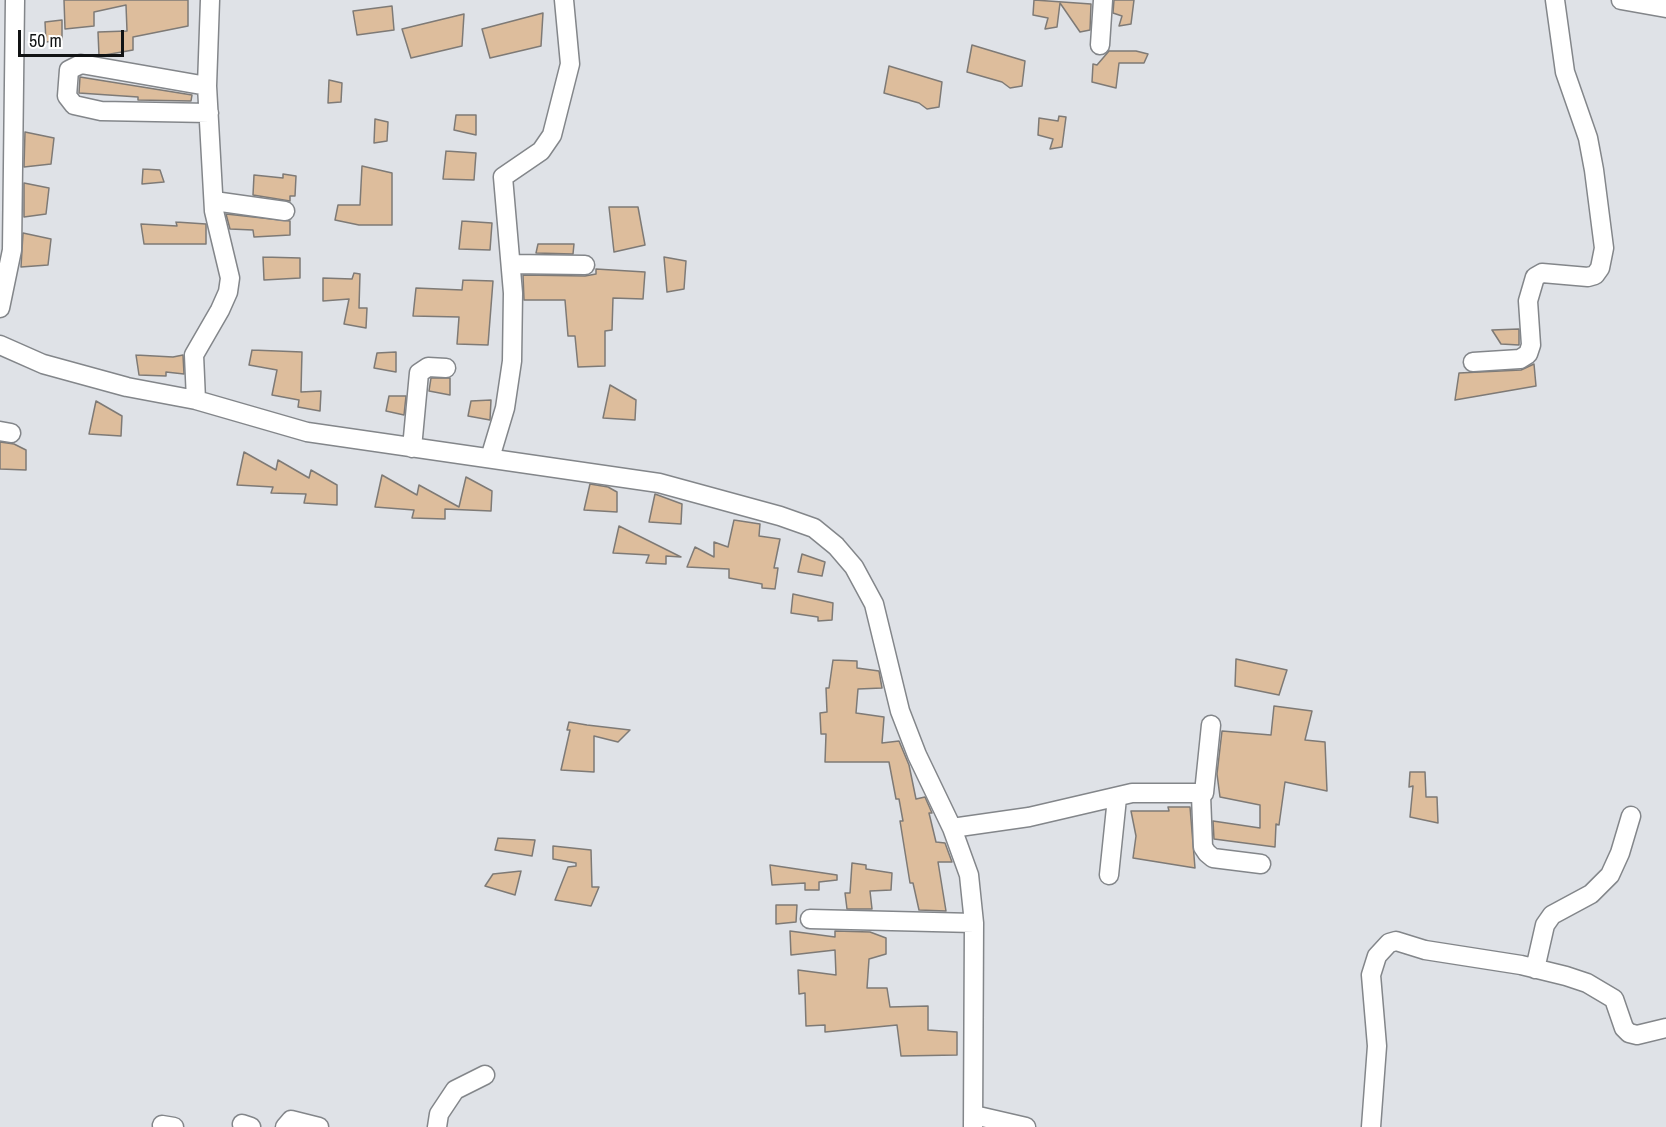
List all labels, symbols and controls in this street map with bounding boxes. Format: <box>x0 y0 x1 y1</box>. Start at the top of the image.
scale bar <box>21 18 128 56</box>
text: 50 m <box>29 28 62 53</box>

